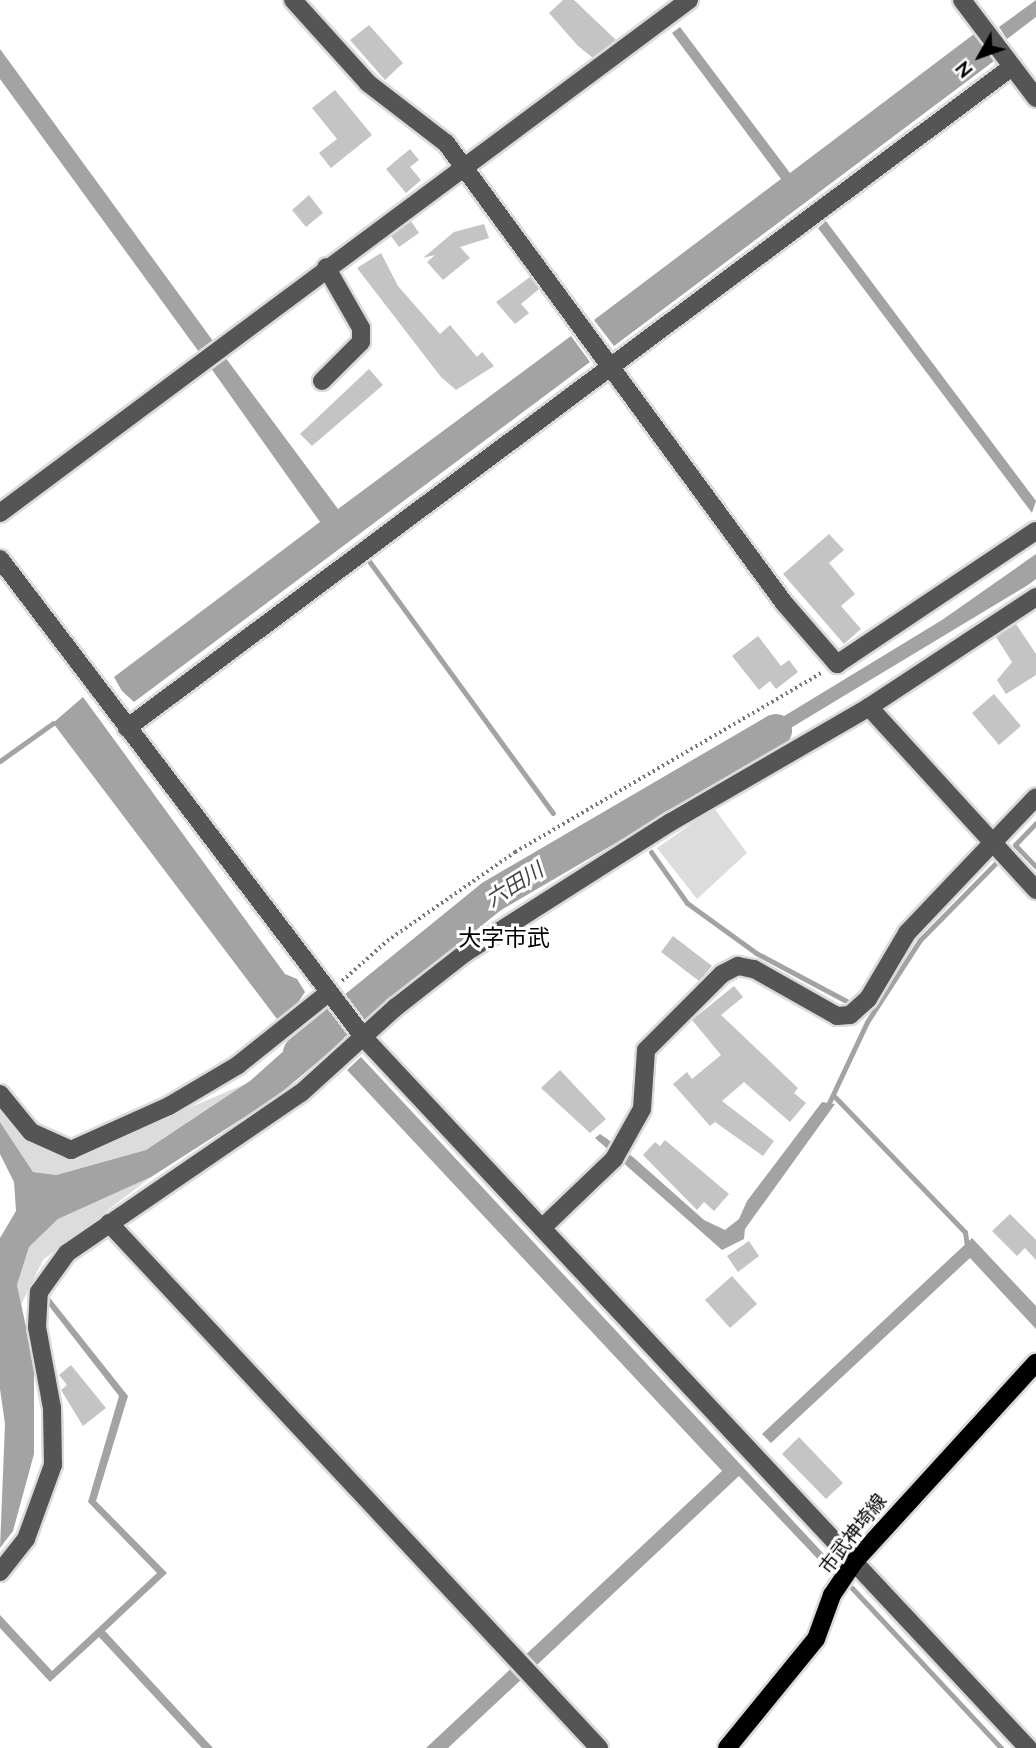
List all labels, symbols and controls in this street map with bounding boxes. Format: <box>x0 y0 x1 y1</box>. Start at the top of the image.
north arrow <box>945 21 1015 91</box>
text: N <box>950 56 978 83</box>
water label: 六田川 <box>481 857 547 911</box>
district label: 大字市武 <box>458 924 550 952</box>
street label: 市武神埼線 <box>815 1490 891 1578</box>

